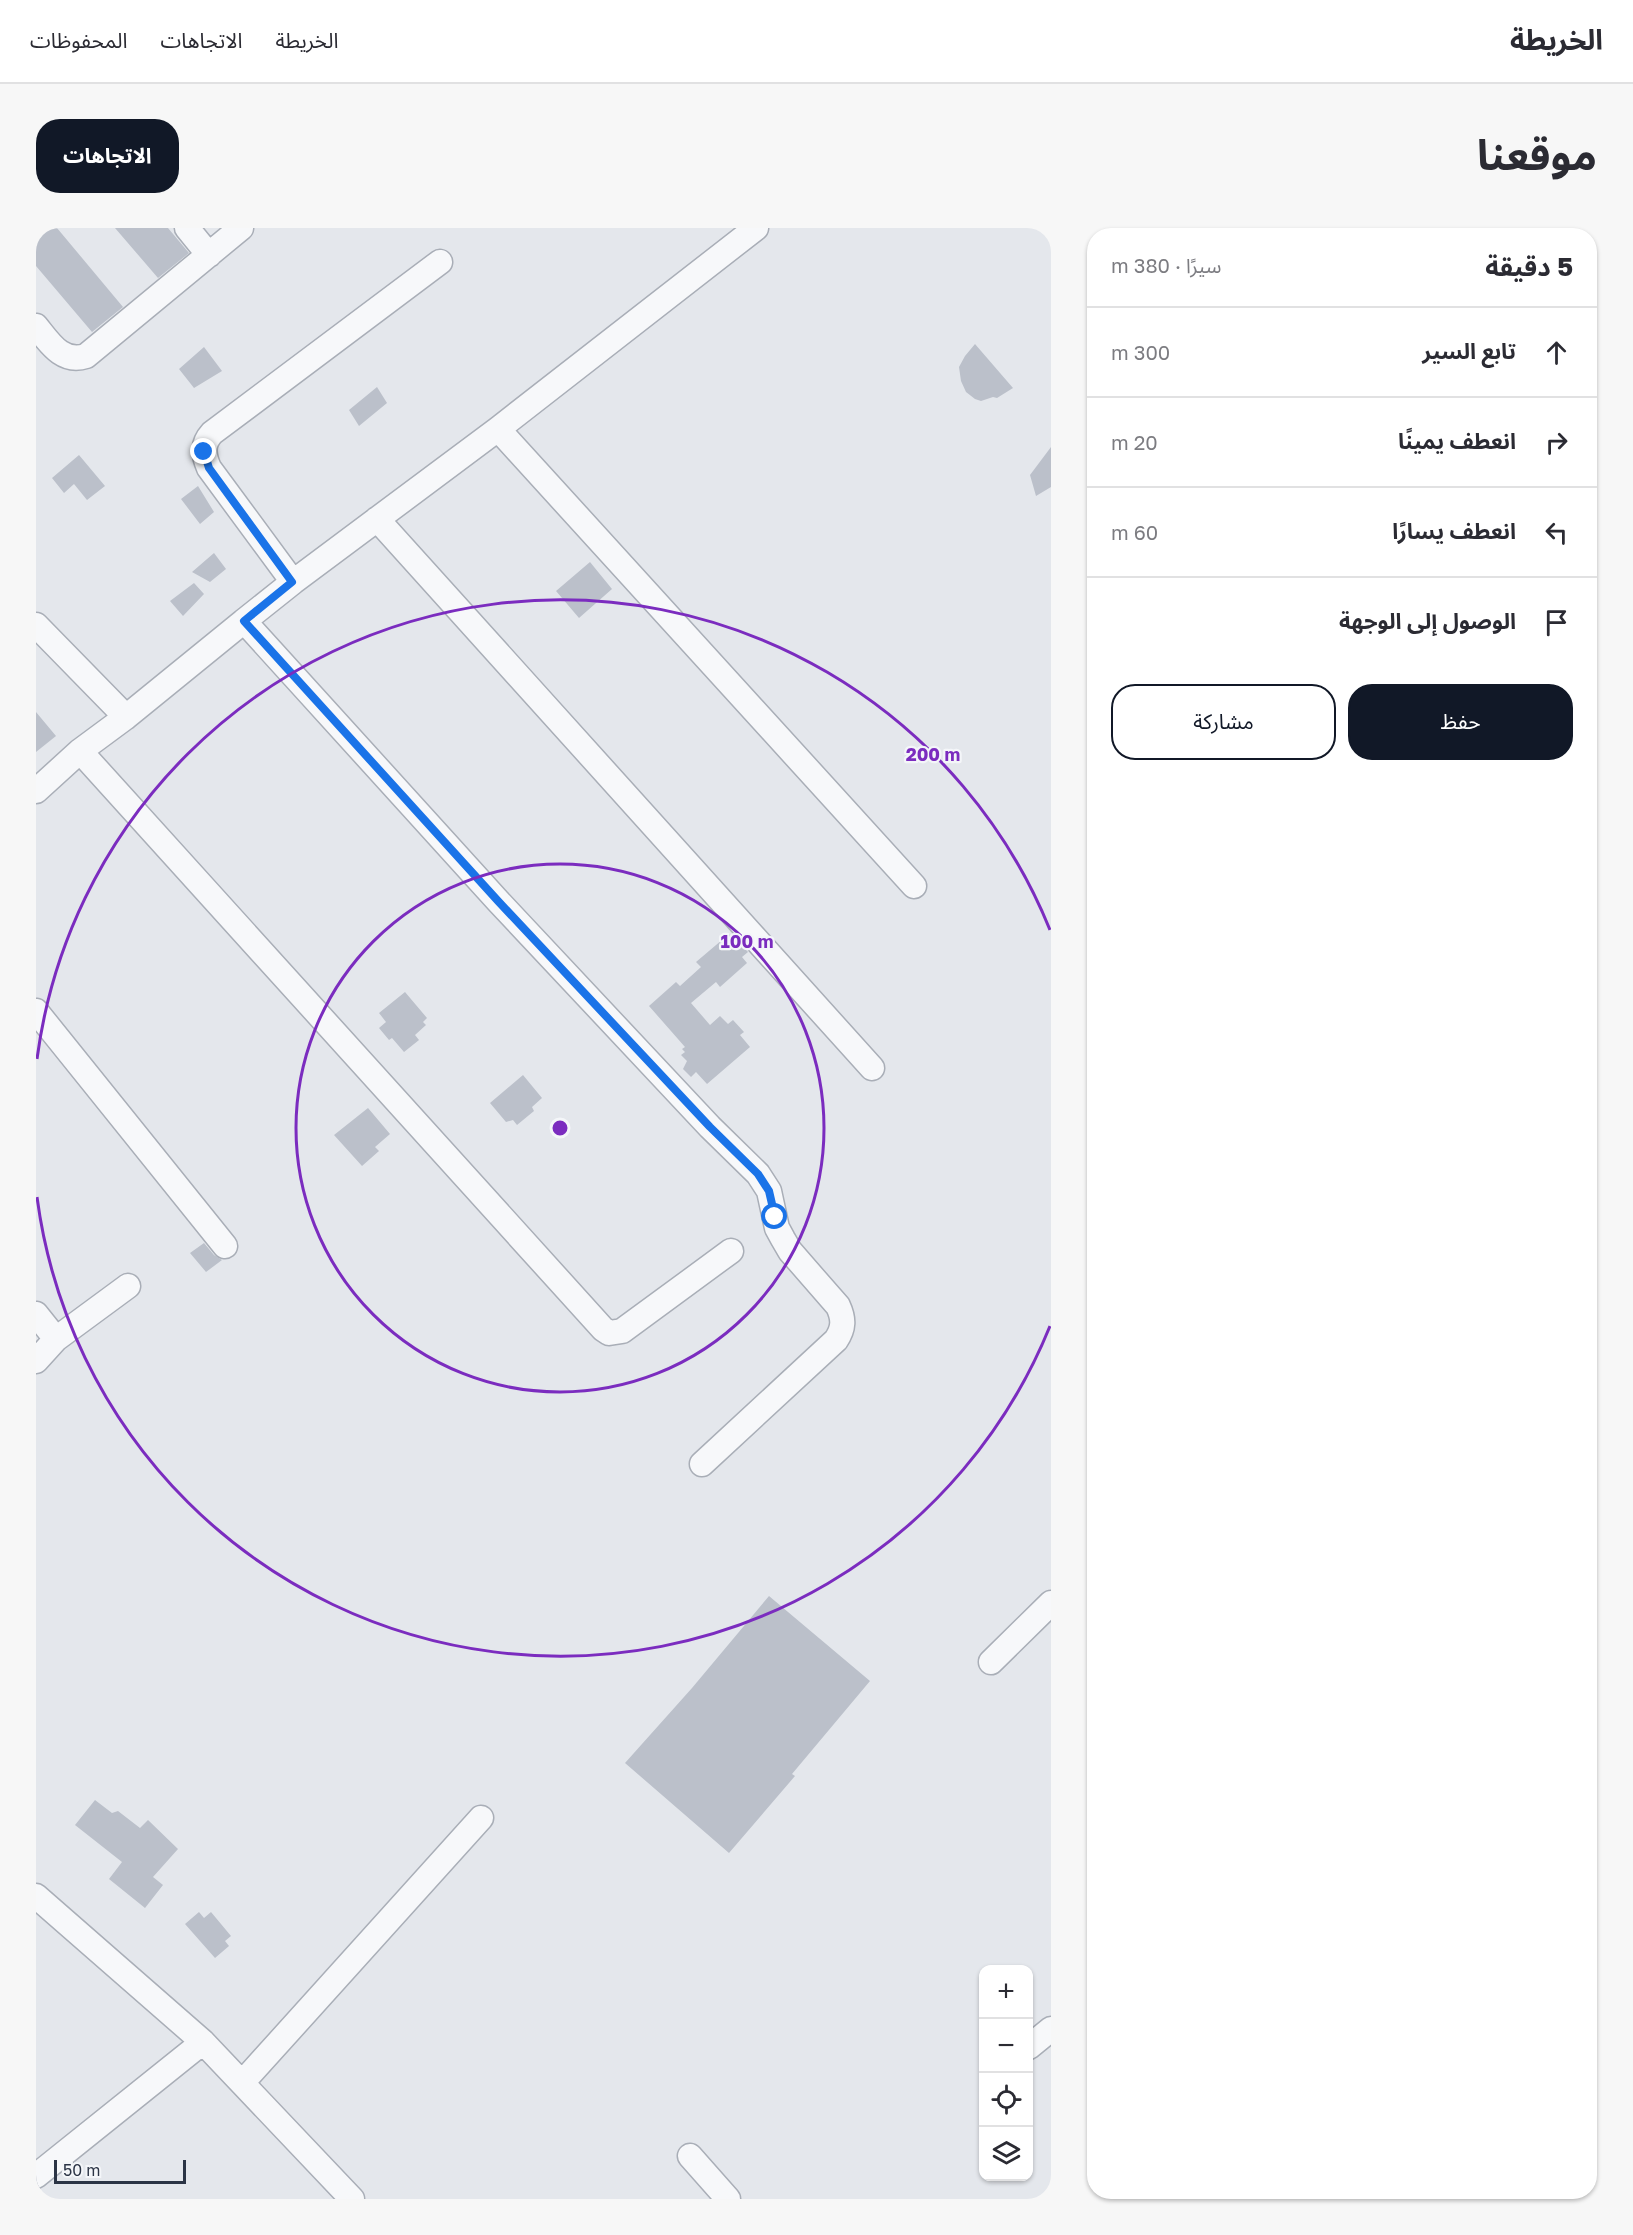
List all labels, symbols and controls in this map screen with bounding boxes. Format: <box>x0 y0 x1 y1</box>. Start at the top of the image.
text: الخريطة <box>1510 23 1603 56</box>
text: المحفوظات <box>30 27 127 53</box>
text: الاتجاهات <box>160 27 242 53</box>
text: الخريطة <box>275 27 338 53</box>
button: الاتجاهات <box>36 119 179 193</box>
text: موقعنا <box>1477 129 1597 179</box>
text: 5 دقيقة <box>1485 251 1573 282</box>
text: سيرًا · 380 m <box>1111 253 1221 277</box>
icon: ahead <box>1540 336 1573 369</box>
text: تابع السير <box>1422 337 1516 364</box>
text: 300 m <box>1111 340 1170 364</box>
icon: right <box>1540 426 1573 459</box>
text: انعطف يمينًا <box>1398 427 1516 454</box>
text: 20 m <box>1111 430 1158 454</box>
route end <box>190 438 216 464</box>
icon: left <box>1540 516 1573 549</box>
text: انعطف يسارًا <box>1392 517 1516 544</box>
text: 60 m <box>1111 520 1158 544</box>
icon: arrive <box>1540 606 1573 639</box>
text: الوصول إلى الوجهة <box>1339 607 1516 634</box>
button: مشاركة <box>1111 684 1336 760</box>
button: حفظ <box>1348 684 1573 760</box>
text: 200 m <box>906 743 960 765</box>
text: 100 m <box>721 930 773 952</box>
centre of rings <box>550 1118 570 1138</box>
route start <box>761 1203 787 1229</box>
map controls <box>979 1965 1033 2181</box>
button: + <box>979 1965 1033 2019</box>
button: − <box>979 2019 1033 2073</box>
button: locate <box>979 2073 1033 2127</box>
button: layers <box>979 2127 1033 2181</box>
scale bar <box>54 2157 186 2184</box>
text: 50 m <box>63 2160 100 2180</box>

